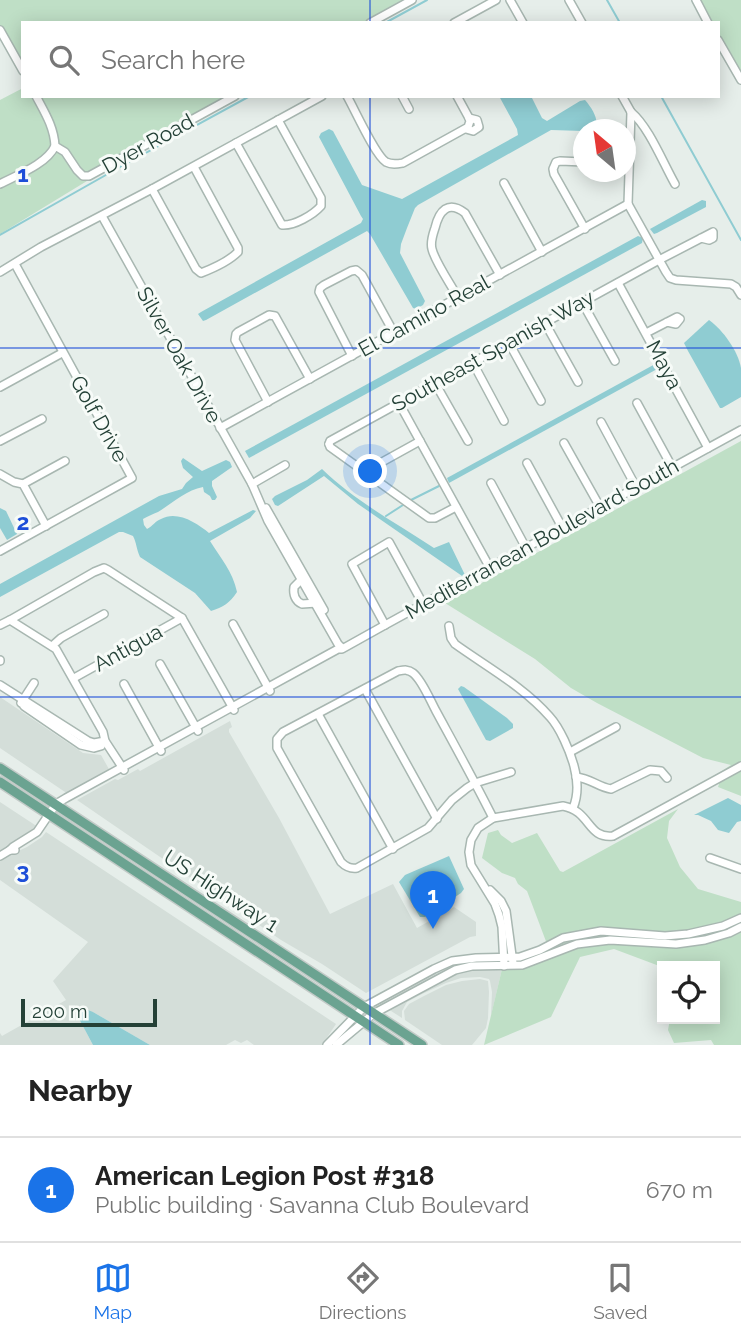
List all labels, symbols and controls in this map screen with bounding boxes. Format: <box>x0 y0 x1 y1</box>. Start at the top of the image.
search box <box>21 21 720 98</box>
icon: search <box>45 41 83 79</box>
text: Search here <box>101 45 245 75</box>
street label: Dyer Road <box>98 108 198 179</box>
north arrow <box>573 119 636 182</box>
text: 1 <box>17 160 29 187</box>
street label: El Camino Real <box>354 269 494 362</box>
street label: Silver Oak Drive <box>132 282 227 427</box>
street label: Southeast Spanish Way <box>387 284 598 417</box>
street label: Maya <box>641 336 688 394</box>
street label: Golf Drive <box>65 371 133 466</box>
street label: Mediterranean Boulevard South <box>401 453 683 624</box>
your location <box>353 454 387 488</box>
text: 2 <box>17 508 29 535</box>
street label: Antigua <box>89 618 167 677</box>
street label: US Highway 1 <box>159 844 283 937</box>
text: 3 <box>17 857 29 884</box>
pin: 1 <box>410 871 456 929</box>
map controls <box>657 961 720 1024</box>
button: locate <box>657 961 720 1024</box>
scale bar <box>21 996 158 1028</box>
text: 200 m <box>32 1000 87 1022</box>
text: Nearby <box>28 1073 132 1108</box>
text: American Legion Post #318 <box>95 1161 434 1191</box>
text: 1 <box>45 1176 57 1203</box>
text: 670 m <box>646 1176 713 1203</box>
text: Public building · Savanna Club Boulevard <box>95 1191 529 1218</box>
tab: Map <box>93 1259 132 1323</box>
tab: Directions <box>319 1259 407 1323</box>
tab: Saved <box>593 1259 648 1323</box>

